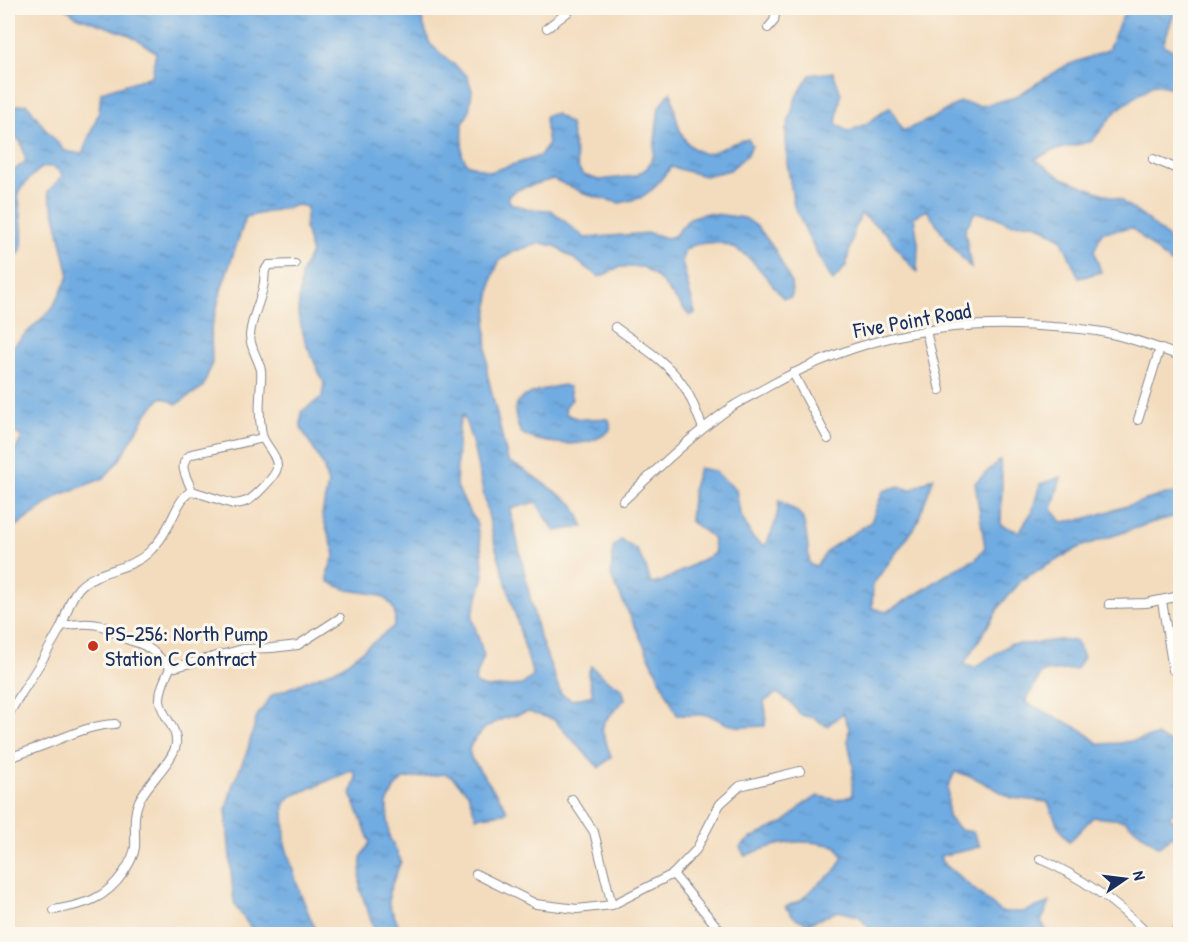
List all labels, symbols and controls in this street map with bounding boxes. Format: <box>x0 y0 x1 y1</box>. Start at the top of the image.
street label: Five Point Road <box>850 295 974 345</box>
place label: PS-256: North Pump Station C Contract <box>105 618 268 673</box>
marker: PS-256: North Pump Station C Contract <box>86 639 100 653</box>
north arrow <box>1095 849 1155 909</box>
text: N <box>1128 869 1151 883</box>

